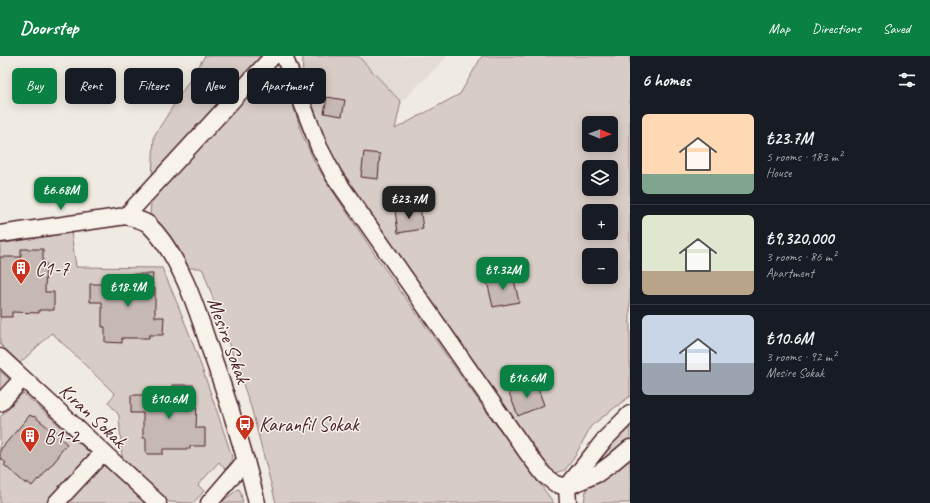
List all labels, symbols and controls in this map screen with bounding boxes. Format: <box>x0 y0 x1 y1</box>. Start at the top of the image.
text: Doorstep <box>20 16 78 40</box>
text: Map <box>769 20 790 37</box>
text: Directions <box>812 20 861 37</box>
text: Saved <box>883 20 910 37</box>
chip: Buy <box>12 68 57 104</box>
chip: Rent <box>65 68 116 104</box>
chip: Filters <box>124 68 183 104</box>
chip: New <box>191 68 239 104</box>
chip: Apartment <box>247 68 326 104</box>
icon: filters <box>896 69 918 91</box>
text: 6 homes <box>642 70 690 91</box>
north arrow <box>582 116 618 152</box>
map controls <box>582 116 618 284</box>
text: ₺23.7M <box>766 128 812 149</box>
icon: home <box>674 130 722 178</box>
text: 5 rooms · 183 m² <box>766 149 842 165</box>
button: layers <box>582 160 618 196</box>
text: House <box>766 165 791 181</box>
pin: ₺6.68M <box>28 177 94 211</box>
text: ₺6.68M <box>43 182 79 198</box>
pin: ₺23.7M <box>376 186 442 220</box>
text: ₺23.7M <box>391 191 427 207</box>
button: + <box>582 204 618 240</box>
text: ₺9,320,000 <box>766 228 834 249</box>
icon: home <box>674 231 722 279</box>
button: − <box>582 248 618 284</box>
text: 3 rooms · 86 m² <box>766 249 836 265</box>
place label: C1-7 <box>35 256 70 281</box>
building icon: C1-7 <box>10 257 32 285</box>
pin: ₺9.32M <box>470 257 536 291</box>
text: ₺9.32M <box>485 262 521 278</box>
text: Apartment <box>766 265 814 281</box>
pin: ₺18.9M <box>95 274 161 308</box>
text: ₺18.9M <box>110 279 146 295</box>
street label: Mesire Sokak <box>202 294 256 388</box>
text: ₺10.6M <box>766 328 813 349</box>
icon: home <box>674 331 722 379</box>
text: 3 rooms · 92 m² <box>766 349 836 365</box>
pin: ₺16.6M <box>494 365 560 399</box>
text: Mesire Sokak <box>766 365 824 381</box>
text: ₺16.6M <box>509 370 545 386</box>
street label: Kıran Sokak <box>54 378 133 454</box>
pin: ₺10.6M <box>136 386 202 420</box>
text: ₺10.6M <box>151 391 187 407</box>
place label: Karanfil Sokak <box>259 412 360 437</box>
bus stop icon: Karanfil Sokak <box>234 413 256 441</box>
place label: B1-2 <box>44 424 81 449</box>
building icon: B1-2 <box>19 425 41 453</box>

